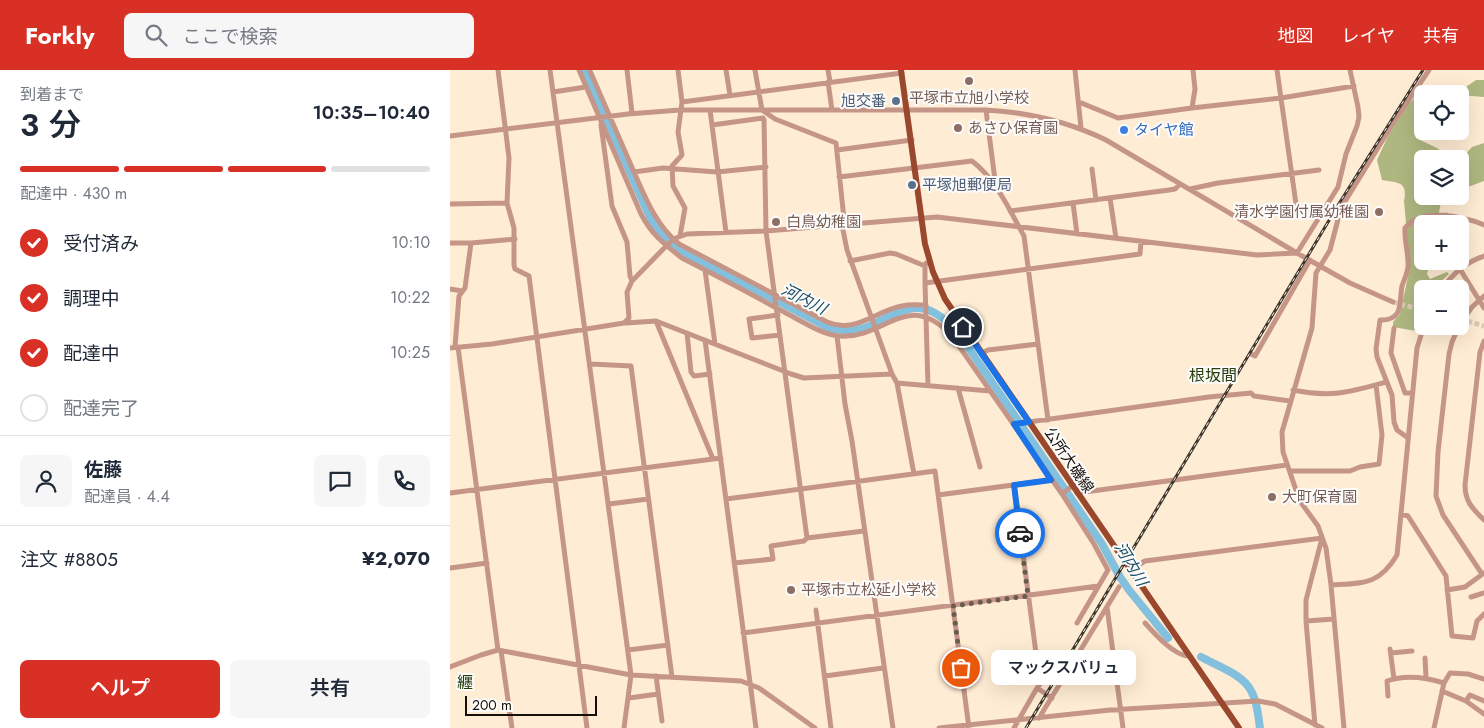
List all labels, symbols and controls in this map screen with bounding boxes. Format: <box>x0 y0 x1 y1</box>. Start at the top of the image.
search box <box>124 13 474 58</box>
text: Forkly <box>25 18 94 53</box>
icon: search <box>142 21 170 49</box>
text: ここで検索 <box>182 23 277 50</box>
text: 地図 <box>1278 23 1314 49</box>
text: レイヤ <box>1342 23 1395 49</box>
text: 共有 <box>1423 23 1459 49</box>
marker: 平塚市立旭小学校 <box>963 75 975 87</box>
text: 到着まで <box>20 83 84 106</box>
map controls <box>1414 85 1469 335</box>
button: locate <box>1414 85 1469 140</box>
place label: 平塚市立旭小学校 <box>909 87 1029 109</box>
place label: 旭交番 <box>841 90 886 112</box>
marker: 旭交番 <box>890 95 902 107</box>
text: 10:35–10:40 <box>312 99 430 126</box>
text: 3 分 <box>20 102 81 148</box>
place label: あさひ保育園 <box>968 117 1058 139</box>
place label: タイヤ館 <box>1134 119 1194 141</box>
marker: あさひ保育園 <box>952 122 964 134</box>
marker: タイヤ館 <box>1118 124 1130 136</box>
button: layers <box>1414 150 1469 205</box>
place label: 平塚旭郵便局 <box>922 174 1012 196</box>
marker: 平塚旭郵便局 <box>906 179 918 191</box>
text: 配達中 · 430 m <box>20 182 127 205</box>
place label: 清水学園付属幼稚園 <box>1234 201 1369 223</box>
marker: 清水学園付属幼稚園 <box>1373 206 1385 218</box>
place label: 白鳥幼稚園 <box>786 211 861 233</box>
button: + <box>1414 215 1469 270</box>
marker: 白鳥幼稚園 <box>770 216 782 228</box>
icon: check <box>20 229 48 257</box>
text: 受付済み <box>63 230 139 257</box>
text: 10:10 <box>392 231 430 254</box>
water label: 河内川 <box>777 278 832 321</box>
button: − <box>1414 280 1469 335</box>
icon: check <box>20 284 48 312</box>
text: 調理中 <box>63 285 120 312</box>
text: 10:22 <box>390 286 430 309</box>
pin <box>942 306 984 348</box>
icon: home <box>949 313 977 341</box>
icon: check <box>20 339 48 367</box>
text: 配達中 <box>63 340 120 367</box>
text: 10:25 <box>390 341 430 364</box>
district label: 根坂間 <box>1189 364 1237 387</box>
text: 配達完了 <box>63 395 139 422</box>
street label: 公所大磯線 <box>1039 423 1099 497</box>
button: person <box>20 455 72 507</box>
button: chat <box>314 455 366 507</box>
button: phone <box>378 455 430 507</box>
text: 佐藤 <box>84 456 122 483</box>
text: 配達員 · 4.4 <box>84 485 170 508</box>
place label: 大町保育園 <box>1282 486 1357 508</box>
marker: 大町保育園 <box>1266 491 1278 503</box>
courier <box>995 508 1045 558</box>
icon: car <box>1006 519 1034 547</box>
water label: 河内川 <box>1109 537 1154 592</box>
text: ¥2,070 <box>362 545 430 572</box>
text: 注文 #8805 <box>20 546 118 573</box>
place label: 平塚市立松延小学校 <box>801 579 936 601</box>
marker: 平塚市立松延小学校 <box>785 584 797 596</box>
pin <box>940 647 982 689</box>
callout: マックスバリュ <box>991 650 1136 686</box>
icon: bag <box>947 654 975 682</box>
text: マックスバリュ <box>1008 656 1119 679</box>
button: ヘルプ <box>20 660 220 718</box>
button: 共有 <box>230 660 430 718</box>
district label: 纒 <box>457 671 473 694</box>
scale bar <box>465 693 598 716</box>
text: 200 m <box>472 695 512 715</box>

